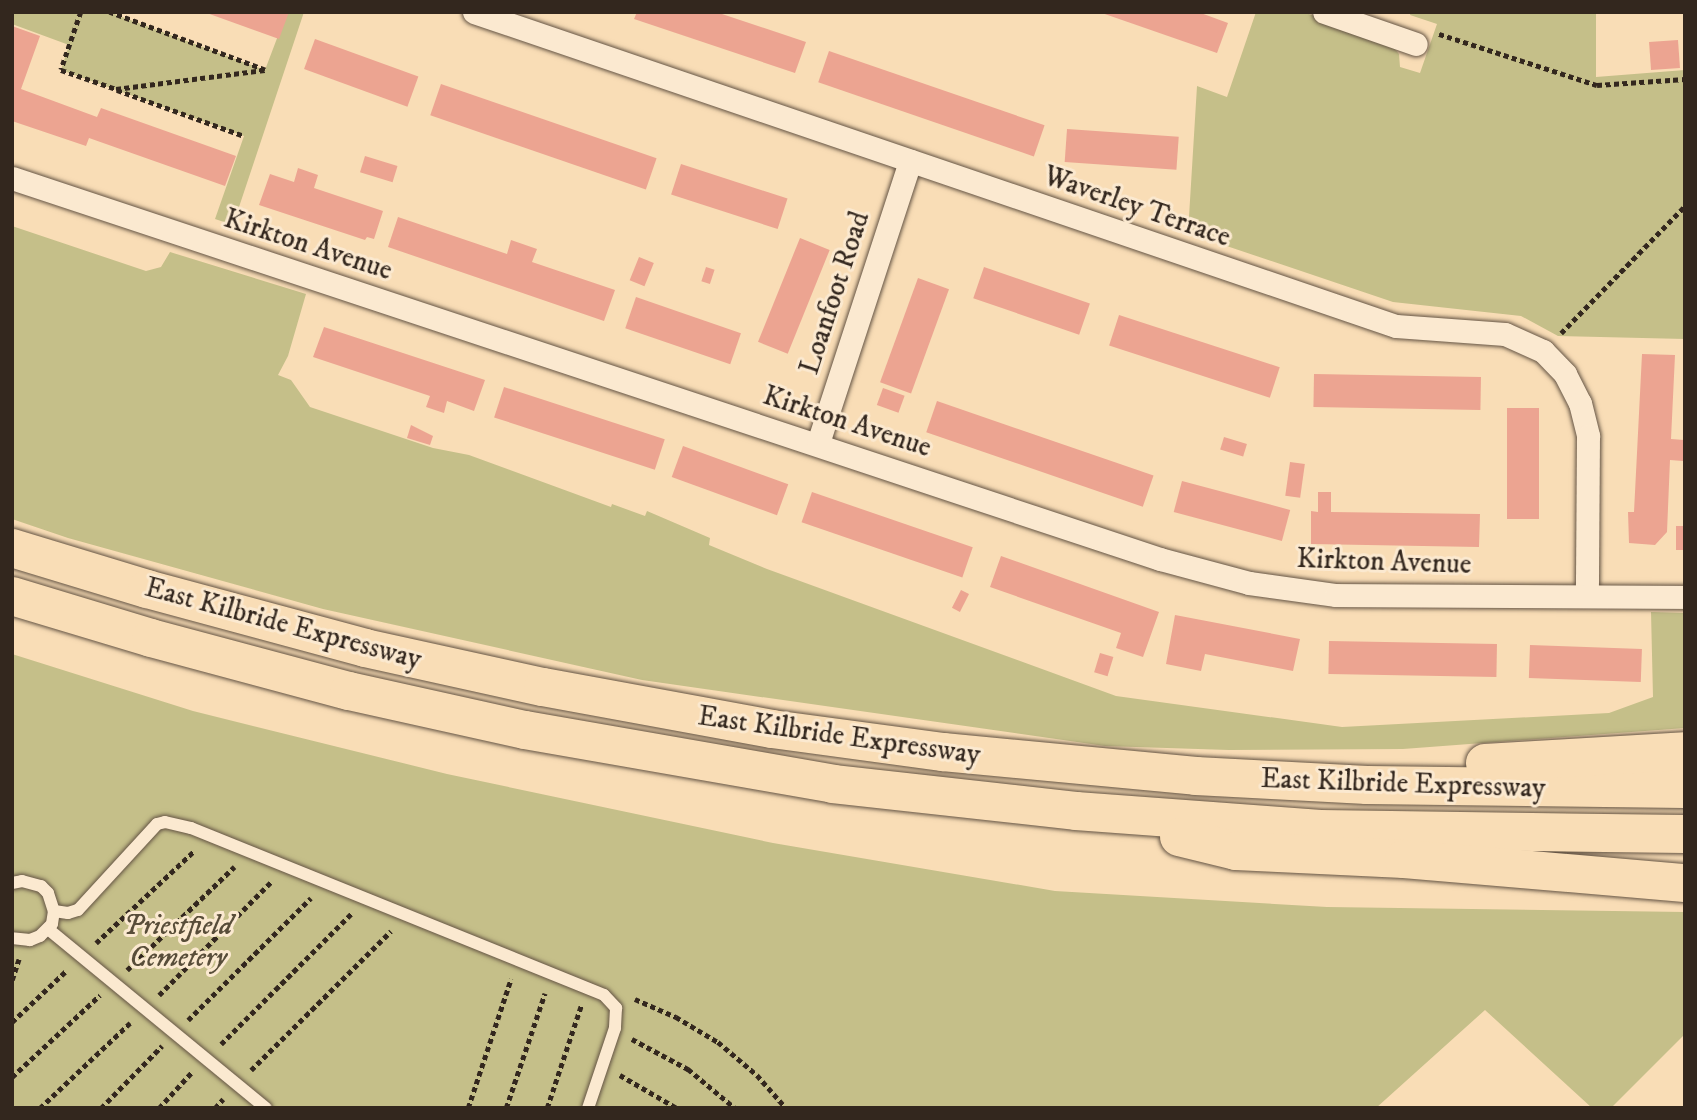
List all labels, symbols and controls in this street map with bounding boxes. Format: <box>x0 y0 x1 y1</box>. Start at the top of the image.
street label: Waverley Terrace <box>1039 159 1235 255</box>
street label: Kirkton Avenue <box>220 202 396 288</box>
street label: Loanfoot Road <box>793 207 877 379</box>
street label: Kirkton Avenue <box>759 379 935 465</box>
street label: Kirkton Avenue <box>1296 542 1472 582</box>
street label: East Kilbride Expressway <box>141 571 425 677</box>
street label: East Kilbride Expressway <box>696 700 982 772</box>
street label: East Kilbride Expressway <box>1260 762 1546 806</box>
park label: Priestfield Cemetery <box>123 909 233 975</box>

